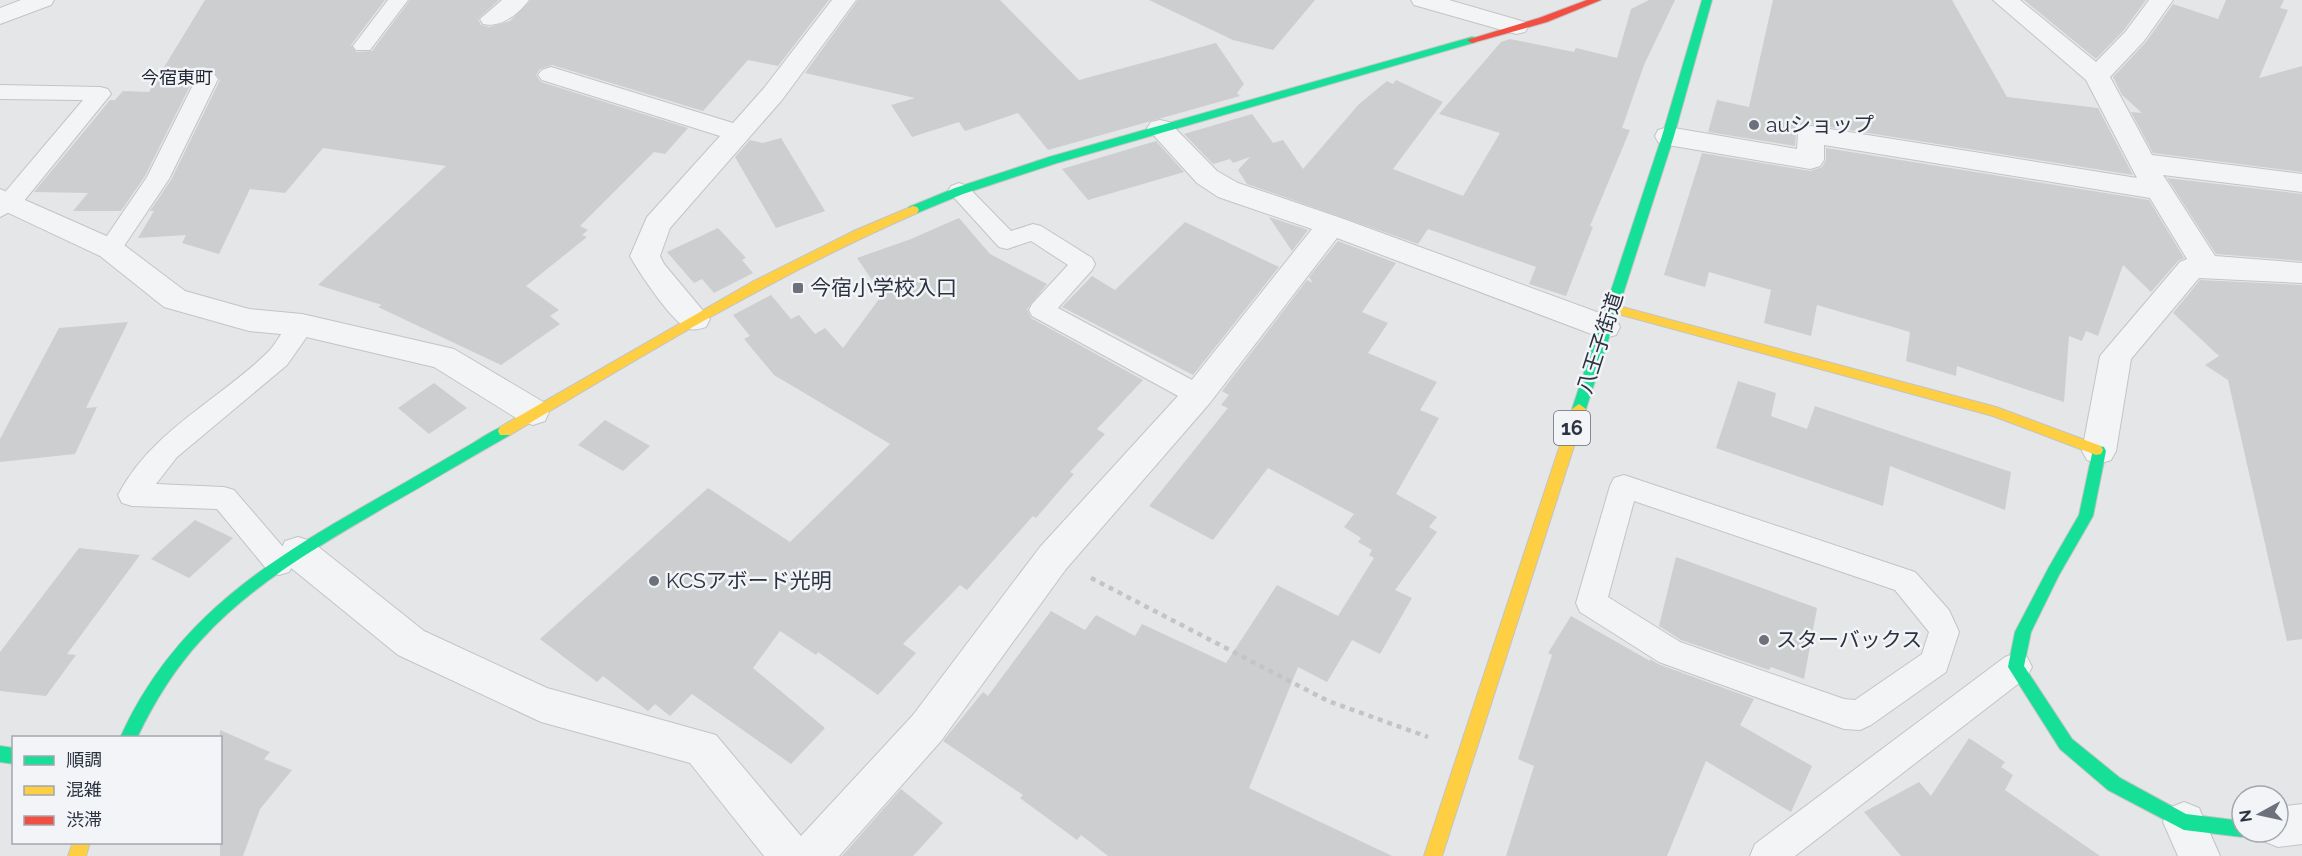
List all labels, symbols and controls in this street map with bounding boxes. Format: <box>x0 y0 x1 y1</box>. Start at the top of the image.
district label: 今宿東町 <box>141 67 213 88</box>
place label: auショップ <box>1766 112 1874 137</box>
marker: auショップ <box>1747 118 1761 132</box>
place label: 今宿小学校入口 <box>810 275 957 300</box>
marker: 今宿小学校入口 <box>791 281 805 295</box>
street label: 八王子街道 <box>1571 289 1628 397</box>
road number: 16 <box>1554 411 1590 445</box>
place label: KCSアボード光明 <box>666 568 832 593</box>
marker: KCSアボード光明 <box>647 574 661 588</box>
place label: スターバックス <box>1776 627 1922 652</box>
marker: スターバックス <box>1757 633 1771 647</box>
legend <box>12 736 222 844</box>
text: 順調 <box>66 749 102 770</box>
text: 混雑 <box>66 779 102 800</box>
north arrow <box>2230 784 2290 844</box>
text: 渋滞 <box>66 809 102 830</box>
text: N <box>2235 809 2256 823</box>

